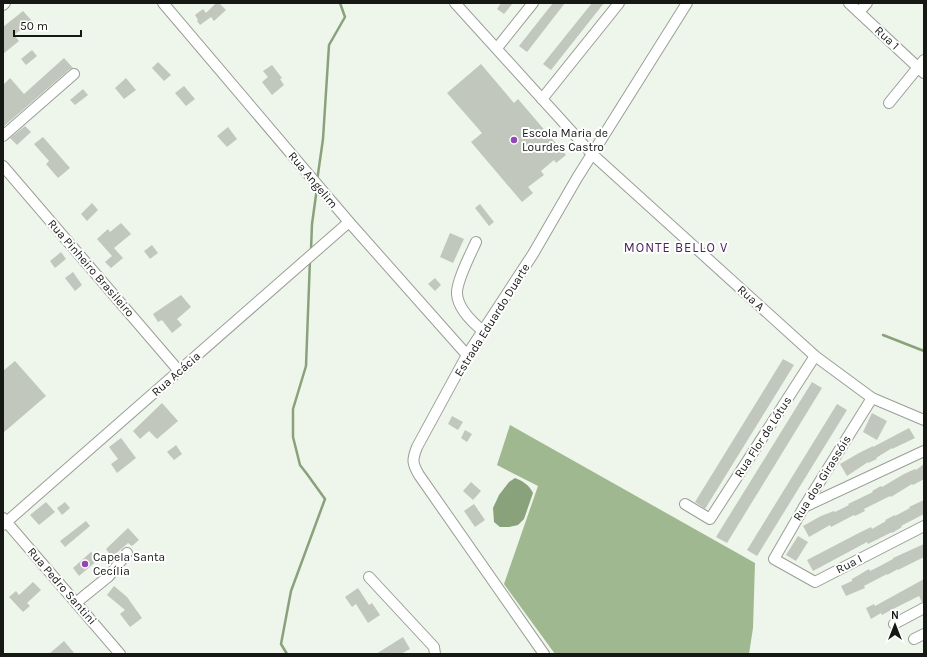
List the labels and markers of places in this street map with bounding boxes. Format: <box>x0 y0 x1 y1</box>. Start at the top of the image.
place label: Escola Maria de Lourdes Castro <box>522 126 608 154</box>
marker: Escola Maria de Lourdes Castro <box>509 135 519 145</box>
place label: Capela Santa Cecília <box>93 550 165 578</box>
marker: Capela Santa Cecília <box>80 559 90 569</box>

